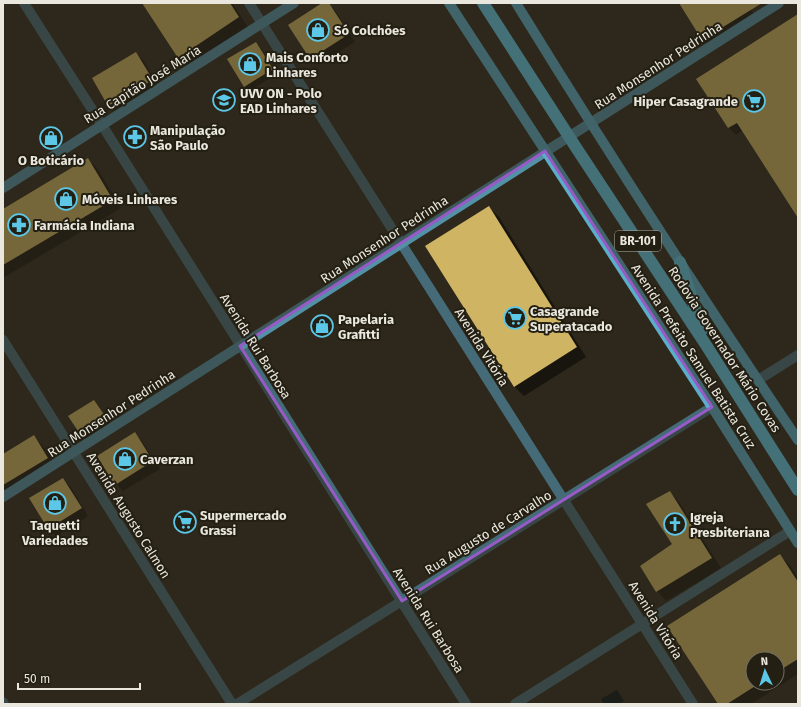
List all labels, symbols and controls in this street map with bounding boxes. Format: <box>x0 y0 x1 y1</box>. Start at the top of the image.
shop icon: Só Colchões <box>305 17 331 43</box>
street label: Rua Monsenhor Pedrinha <box>592 19 725 112</box>
place label: Só Colchões <box>334 23 406 38</box>
street label: Rua Capitão José Maria <box>81 42 204 127</box>
place label: Mais Conforto Linhares <box>266 50 349 80</box>
shop icon: Mais Conforto Linhares <box>237 51 263 77</box>
place label: UVV ON - Polo EAD Linhares <box>240 86 322 116</box>
school or university icon: UVV ON - Polo EAD Linhares <box>211 87 237 113</box>
supermarket icon: Hiper Casagrande <box>741 88 767 114</box>
place label: Hiper Casagrande <box>633 94 738 109</box>
place label: Manipulação São Paulo <box>150 123 226 153</box>
pharmacy icon: Manipulação São Paulo <box>122 124 148 150</box>
shop icon: O Boticário <box>38 125 64 151</box>
place label: O Boticário <box>18 153 84 168</box>
shop icon: Móveis Linhares <box>53 186 79 212</box>
place label: Móveis Linhares <box>82 192 178 207</box>
street label: Rua Monsenhor Pedrinha <box>318 193 451 286</box>
pharmacy icon: Farmácia Indiana <box>6 212 32 238</box>
place label: Farmácia Indiana <box>34 218 135 233</box>
road number: BR-101 <box>615 231 661 251</box>
street label: Avenida Prefeito Samuel Batista Cruz <box>628 261 759 452</box>
street label: Rodovia Governador Mário Covas <box>665 264 784 435</box>
street label: Avenida Rui Barbosa <box>217 291 294 402</box>
place label: Casagrande Superatacado <box>530 304 613 334</box>
street label: Avenida Vitória <box>452 305 512 389</box>
supermarket icon: Casagrande Superatacado <box>502 305 528 331</box>
place label: Papelaria Grafitti <box>338 312 394 342</box>
shop icon: Papelaria Grafitti <box>309 313 335 339</box>
street label: Rua Monsenhor Pedrinha <box>45 367 178 460</box>
shop icon: Caverzan <box>112 446 138 472</box>
street label: Avenida Augusto Calmon <box>84 450 173 581</box>
place label: Caverzan <box>140 452 194 467</box>
street label: Rua Augusto de Carvalho <box>422 487 554 578</box>
shop icon: Taquetti Variedades <box>42 490 68 516</box>
place label: Supermercado Grassi <box>200 508 287 538</box>
supermarket icon: Supermercado Grassi <box>172 509 198 535</box>
place label: Igreja Presbiteriana <box>690 510 770 540</box>
church icon: Igreja Presbiteriana <box>662 511 688 537</box>
place label: Taquetti Variedades <box>21 518 89 548</box>
street label: Avenida Rui Barbosa <box>390 565 467 676</box>
street label: Avenida Vitória <box>626 578 686 662</box>
north arrow <box>745 651 785 691</box>
text: N <box>760 655 768 668</box>
scale bar <box>18 665 140 691</box>
text: 50 m <box>24 672 50 686</box>

